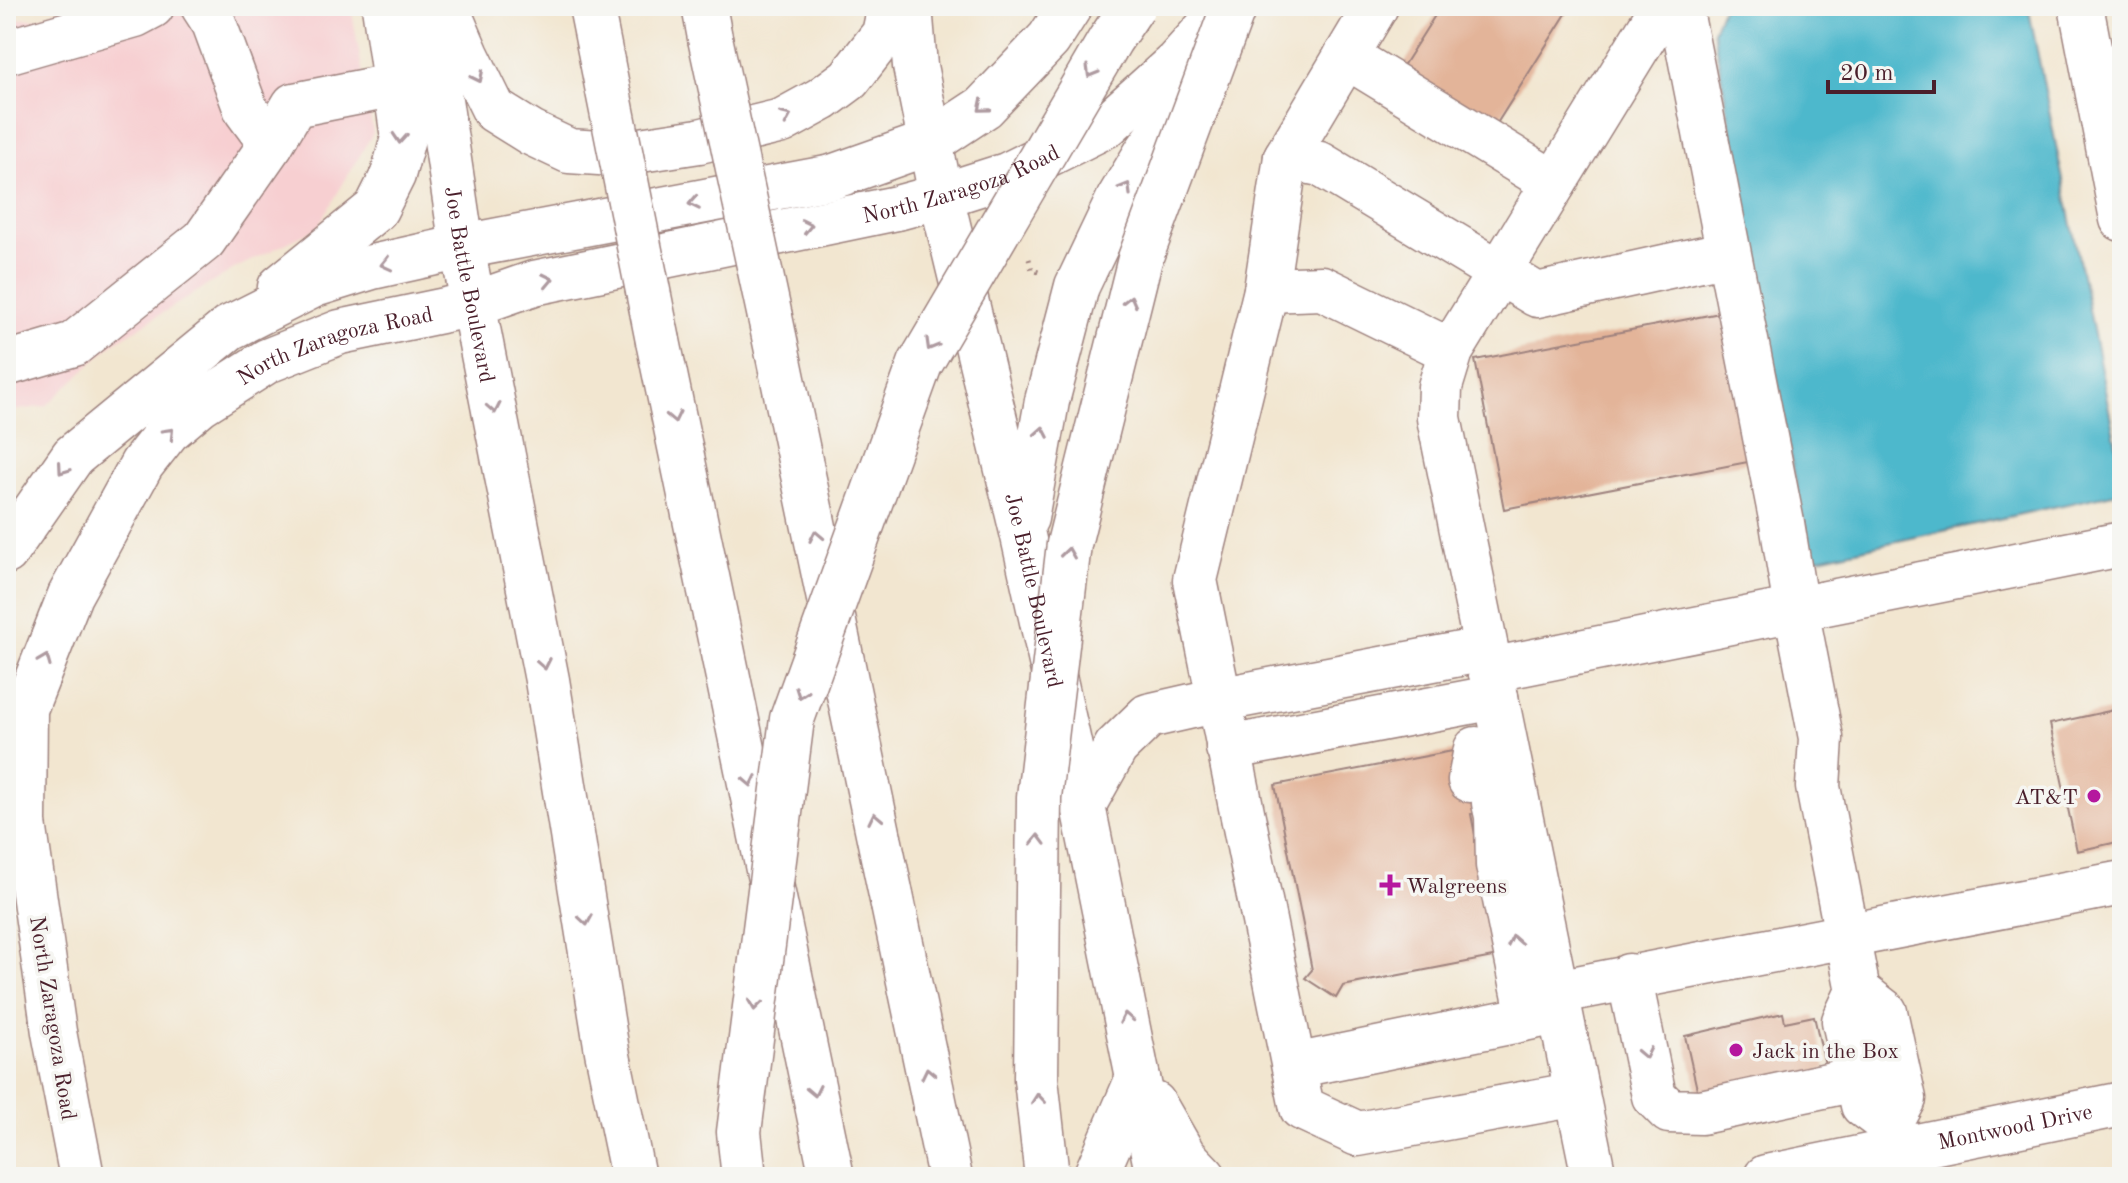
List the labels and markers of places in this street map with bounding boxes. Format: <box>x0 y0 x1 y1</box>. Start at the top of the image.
place label: AT&T <box>2014 787 2078 809</box>
marker: AT&T <box>2085 787 2103 805</box>
marker: Walgreens <box>1381 876 1399 894</box>
place label: Walgreens <box>1406 876 1507 898</box>
marker: Jack in the Box <box>1727 1041 1745 1059</box>
place label: Jack in the Box <box>1752 1041 1899 1063</box>

